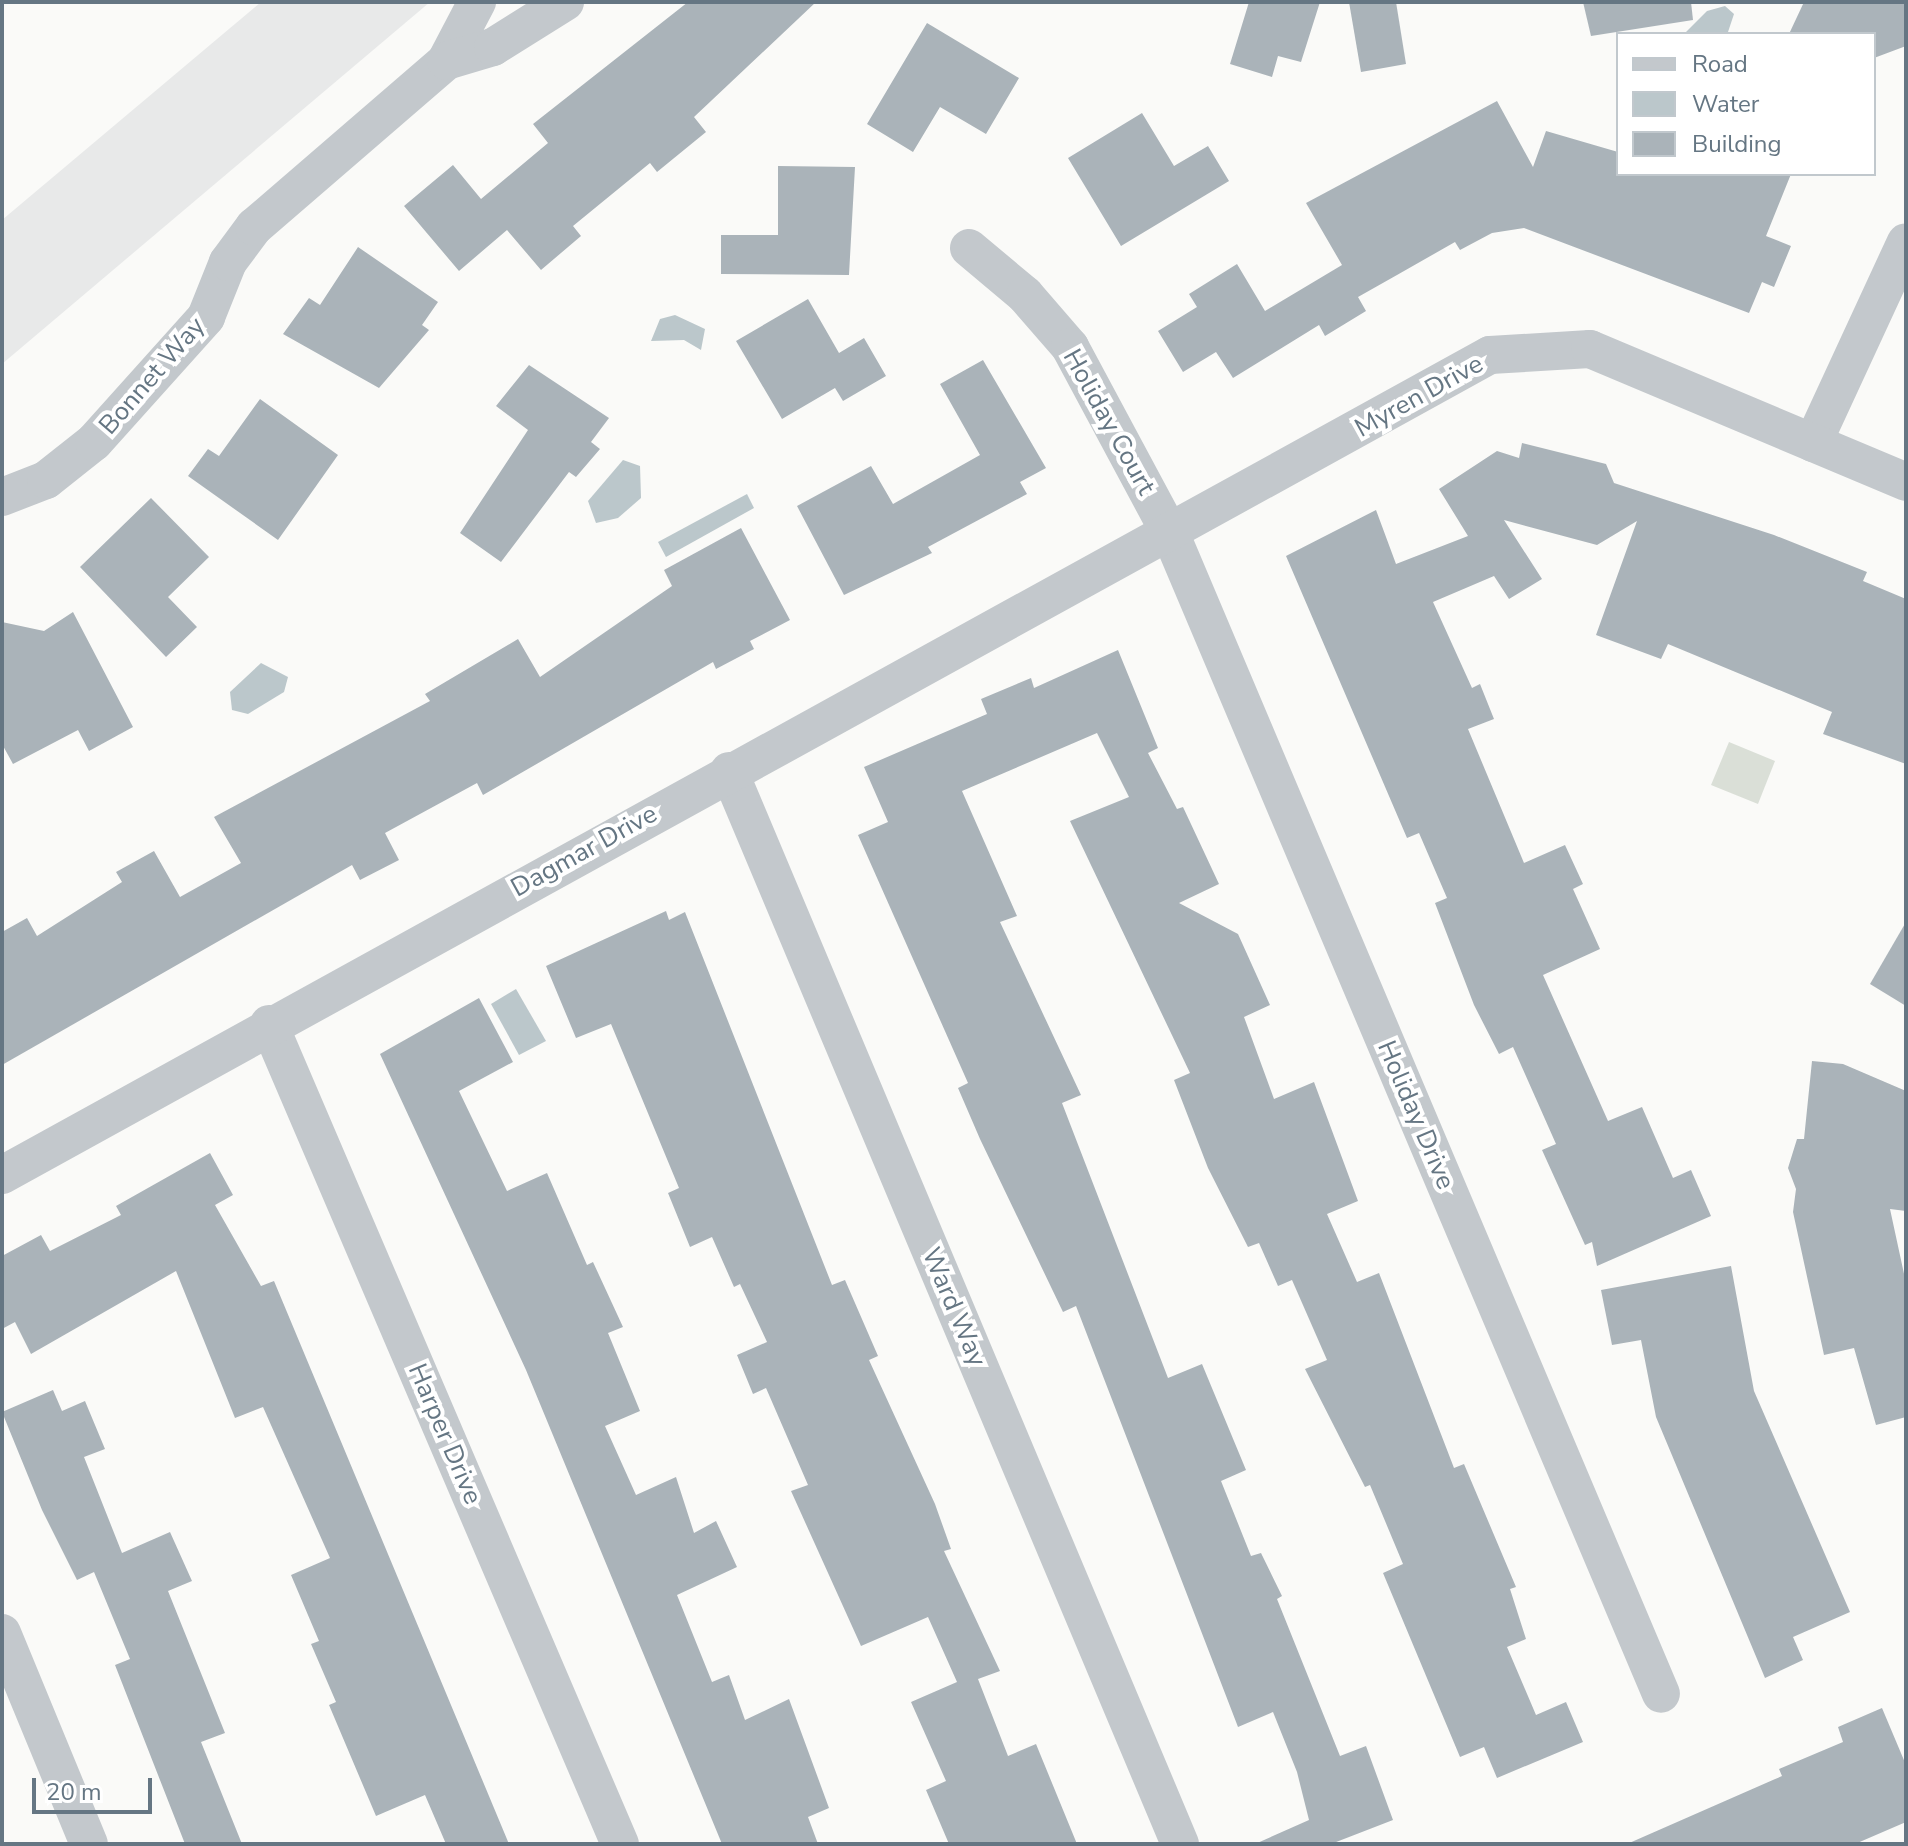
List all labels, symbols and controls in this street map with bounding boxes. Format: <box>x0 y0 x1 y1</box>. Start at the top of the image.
legend <box>1616 32 1876 176</box>
text: Road <box>1692 48 1748 80</box>
text: Water <box>1692 88 1759 120</box>
text: Building <box>1692 128 1782 160</box>
street label: Bonnet Way <box>93 311 211 441</box>
street label: Holiday Court <box>1056 344 1162 500</box>
street label: Myren Drive <box>1349 348 1489 444</box>
street label: Dagmar Drive <box>506 798 662 904</box>
street label: Holiday Drive <box>1371 1036 1461 1194</box>
street label: Ward Way <box>915 1243 993 1371</box>
street label: Harper Drive <box>401 1359 489 1509</box>
scale bar <box>36 1762 156 1812</box>
text: 20 m <box>46 1776 102 1808</box>

